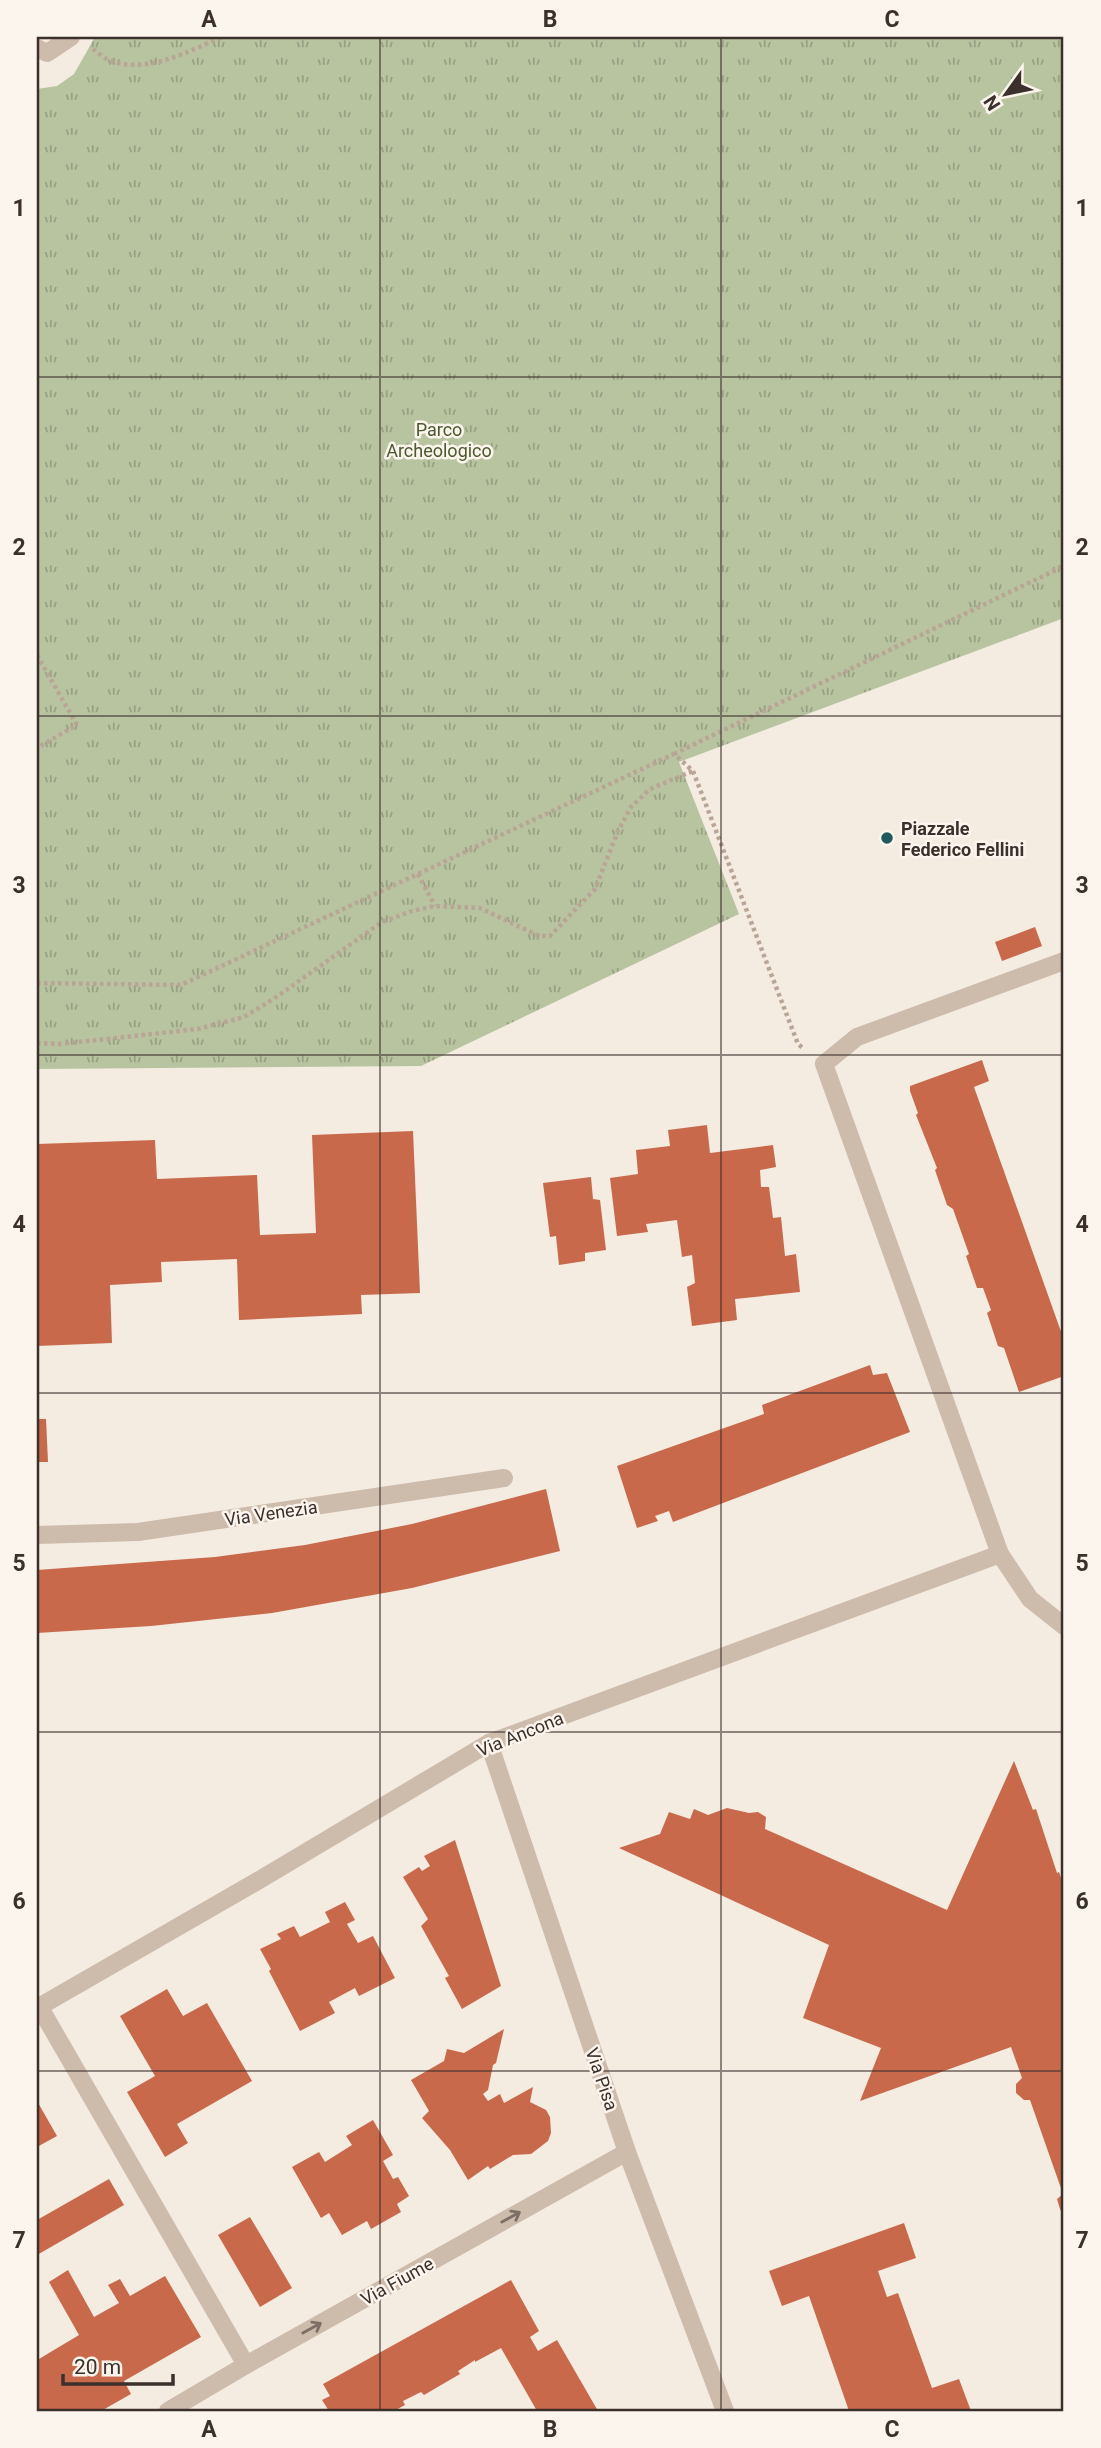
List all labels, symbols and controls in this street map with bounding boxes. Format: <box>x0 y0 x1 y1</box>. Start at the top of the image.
text: A <box>201 6 217 33</box>
text: B <box>543 6 557 33</box>
text: C <box>884 6 900 33</box>
north arrow <box>972 60 1042 130</box>
text: N <box>979 91 1005 115</box>
text: 1 <box>12 195 26 222</box>
text: 1 <box>1075 195 1089 222</box>
park label: Parco Archeologico <box>386 419 492 461</box>
text: 2 <box>12 534 26 561</box>
text: 2 <box>1075 534 1089 561</box>
place label: Piazzale Federico Fellini <box>901 818 1024 860</box>
marker: Piazzale Federico Fellini <box>879 830 895 846</box>
text: 3 <box>12 872 26 899</box>
text: 3 <box>1075 872 1089 899</box>
text: 4 <box>12 1211 26 1238</box>
text: 4 <box>1075 1211 1089 1238</box>
street label: Via Venezia <box>223 1496 319 1530</box>
text: 5 <box>12 1550 26 1577</box>
text: 5 <box>1075 1550 1089 1577</box>
street label: Via Ancona <box>474 1707 566 1761</box>
text: 6 <box>12 1888 26 1915</box>
text: 6 <box>1075 1888 1089 1915</box>
street label: Via Pisa <box>582 2045 622 2113</box>
one-way arrow <box>500 2210 521 2223</box>
text: 7 <box>12 2227 26 2254</box>
text: 7 <box>1075 2227 1089 2254</box>
street label: Via Fiume <box>357 2252 437 2310</box>
one-way arrow <box>301 2321 322 2334</box>
scale bar <box>63 2343 173 2387</box>
text: 20 m <box>74 2355 121 2379</box>
text: A <box>201 2416 217 2443</box>
text: B <box>543 2416 557 2443</box>
text: C <box>884 2416 900 2443</box>

